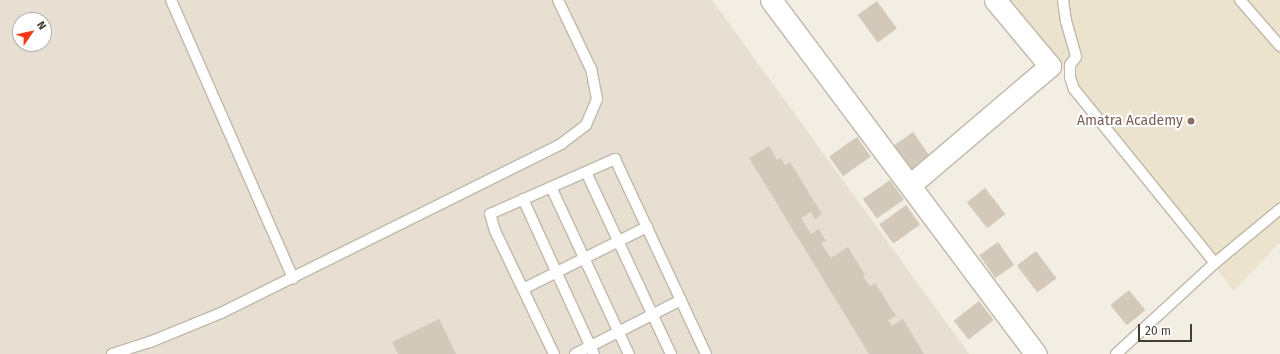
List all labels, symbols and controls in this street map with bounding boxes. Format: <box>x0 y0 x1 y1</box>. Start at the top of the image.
north arrow <box>12 12 52 52</box>
text: N <box>34 19 49 32</box>
place label: Amatra Academy <box>1077 113 1183 129</box>
marker: Amatra Academy <box>1186 116 1196 126</box>
scale bar <box>1140 316 1194 342</box>
text: 20 m <box>1145 324 1171 338</box>

